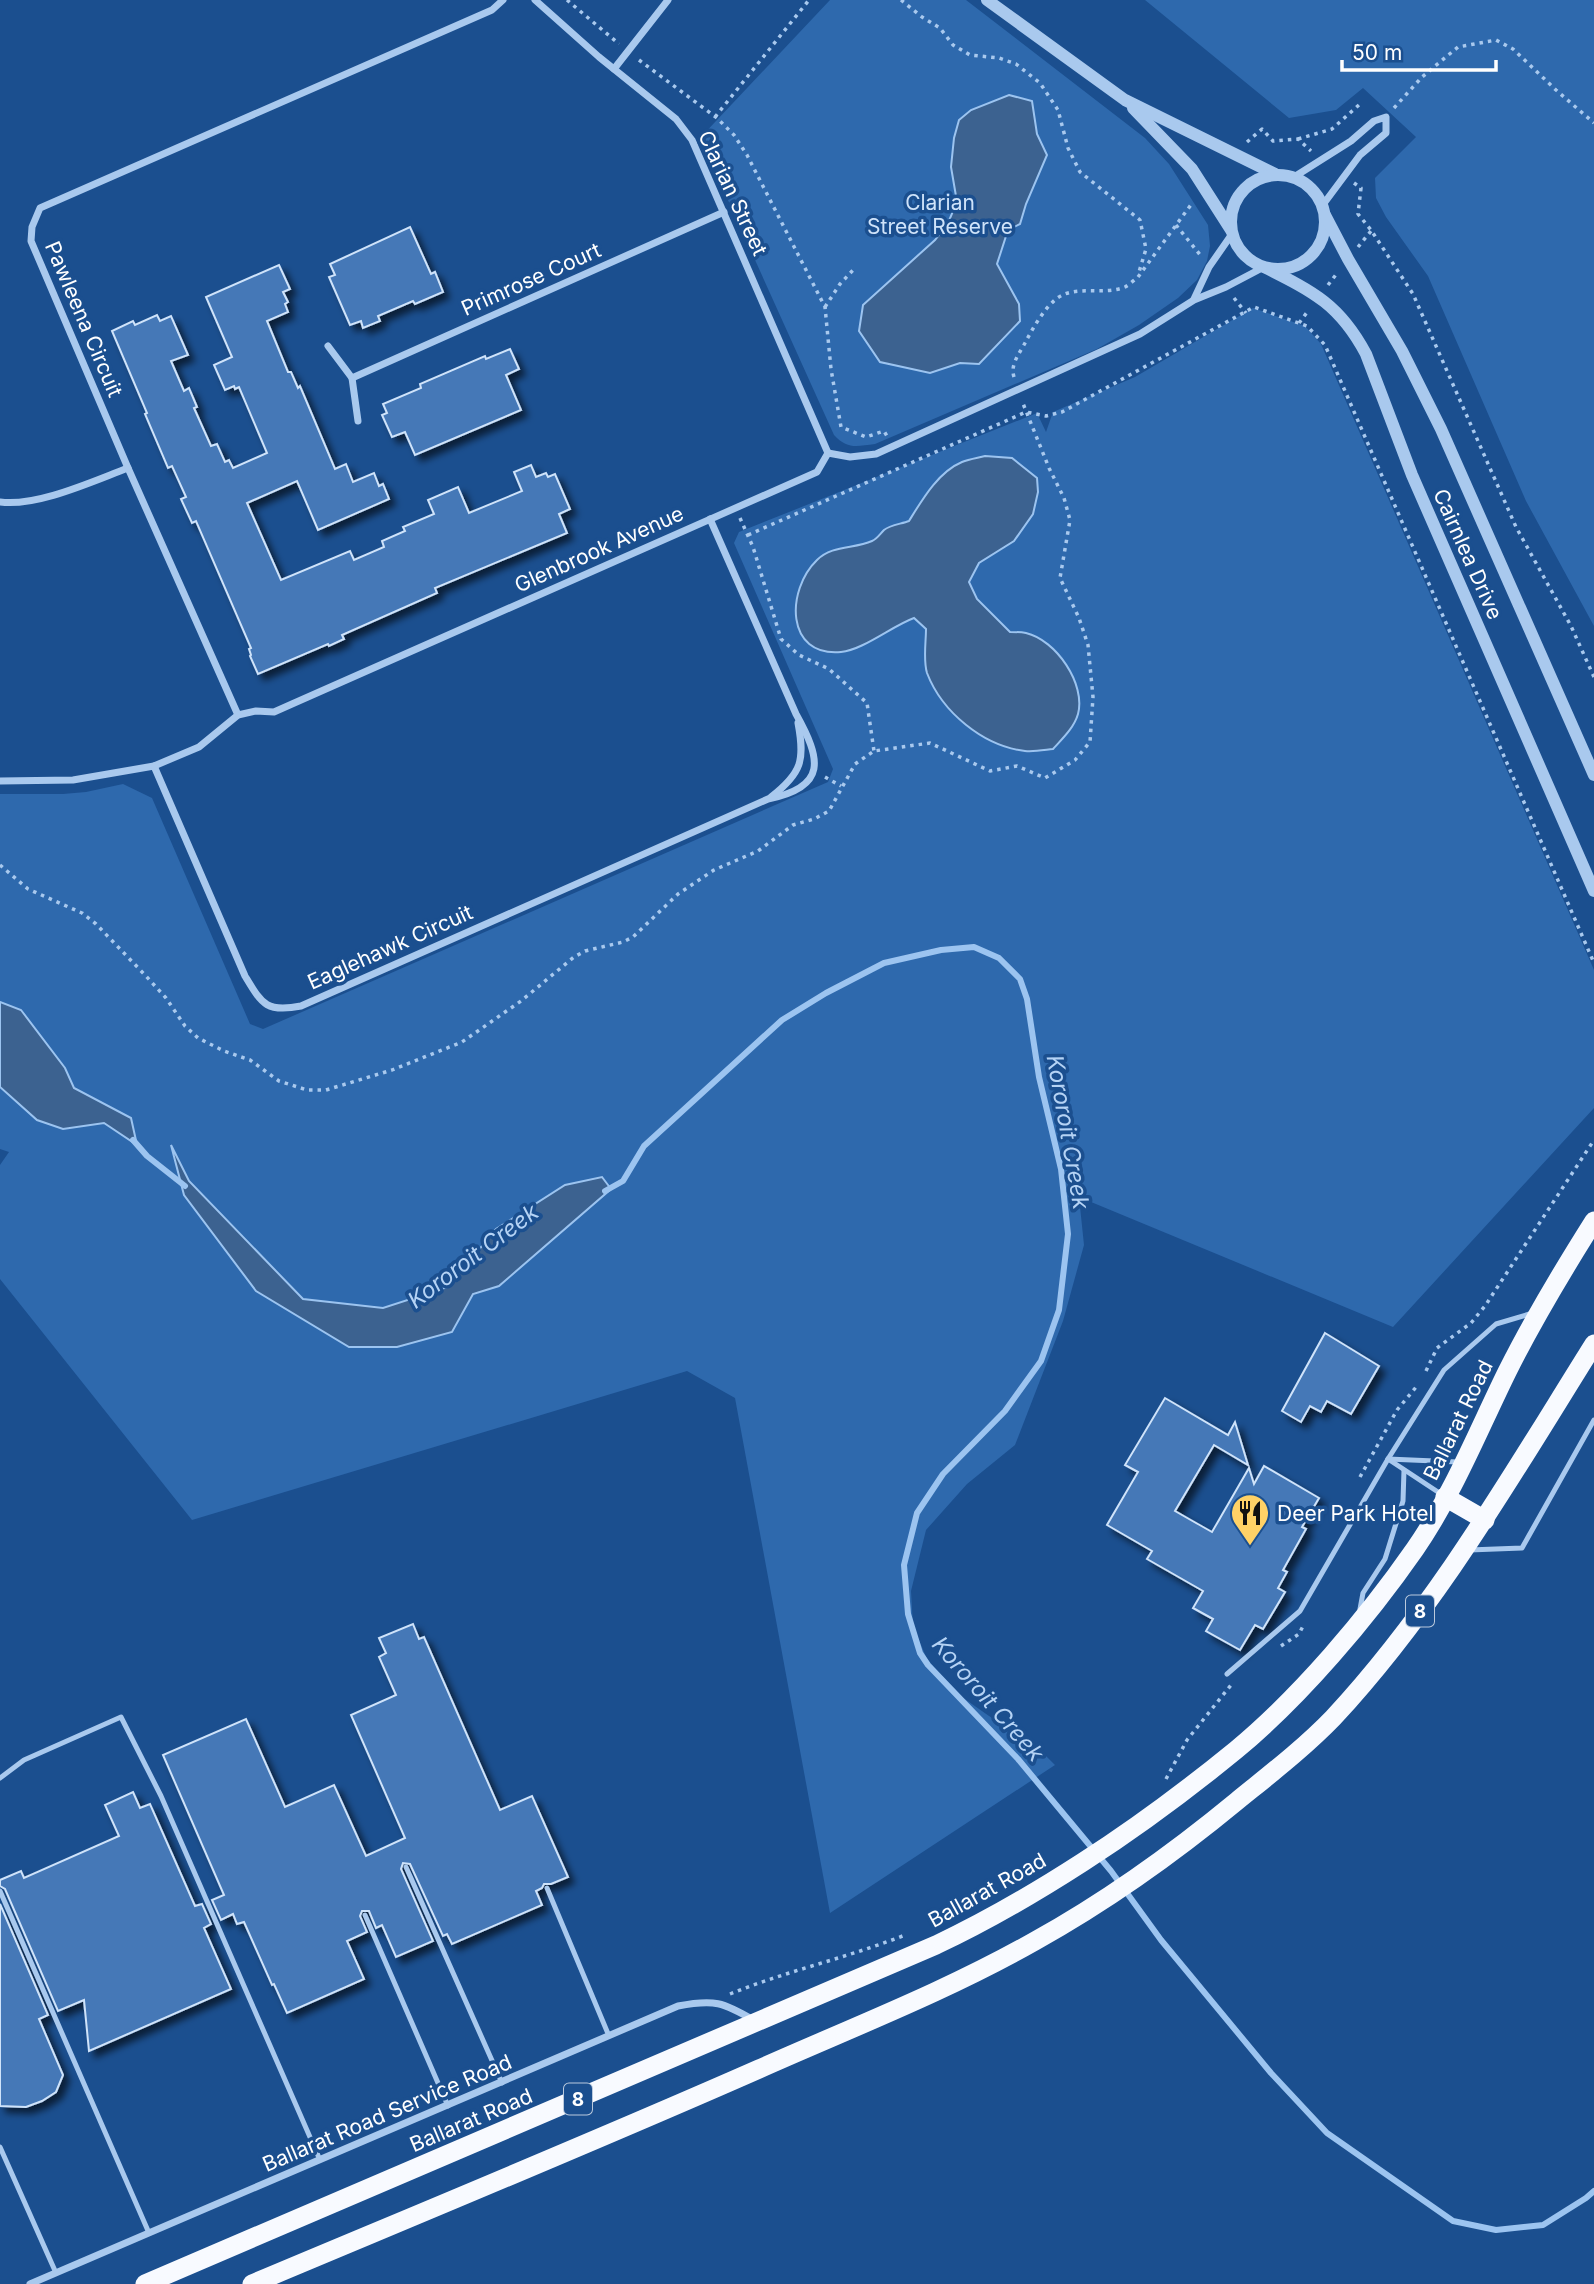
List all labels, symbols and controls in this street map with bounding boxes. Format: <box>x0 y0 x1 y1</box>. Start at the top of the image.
scale bar <box>1342 28 1496 72</box>
text: 50 m <box>1352 40 1402 65</box>
street label: Clarian Street <box>693 127 773 260</box>
park label: Clarian Street Reserve <box>867 190 1013 239</box>
street label: Primrose Court <box>457 237 605 321</box>
street label: Pawleena Circuit <box>40 238 128 401</box>
street label: Cairnlea Drive <box>1428 485 1508 623</box>
street label: Glenbrook Avenue <box>511 501 687 597</box>
street label: Eaglehawk Circuit <box>304 899 476 995</box>
water label: Kororoit Creek <box>1041 1053 1095 1212</box>
water label: Kororoit Creek <box>402 1198 544 1314</box>
street label: Ballarat Road <box>1418 1356 1498 1484</box>
restaurant icon: Deer Park Hotel <box>1229 1492 1271 1547</box>
place label: Deer Park Hotel <box>1277 1501 1434 1526</box>
road number: 8 <box>1406 1596 1434 1626</box>
water label: Kororoit Creek <box>926 1631 1050 1767</box>
street label: Ballarat Road <box>924 1847 1050 1933</box>
street label: Ballarat Road Service Road <box>259 2049 515 2177</box>
street label: Ballarat Road <box>406 2083 536 2157</box>
road number: 8 <box>564 2084 592 2114</box>

